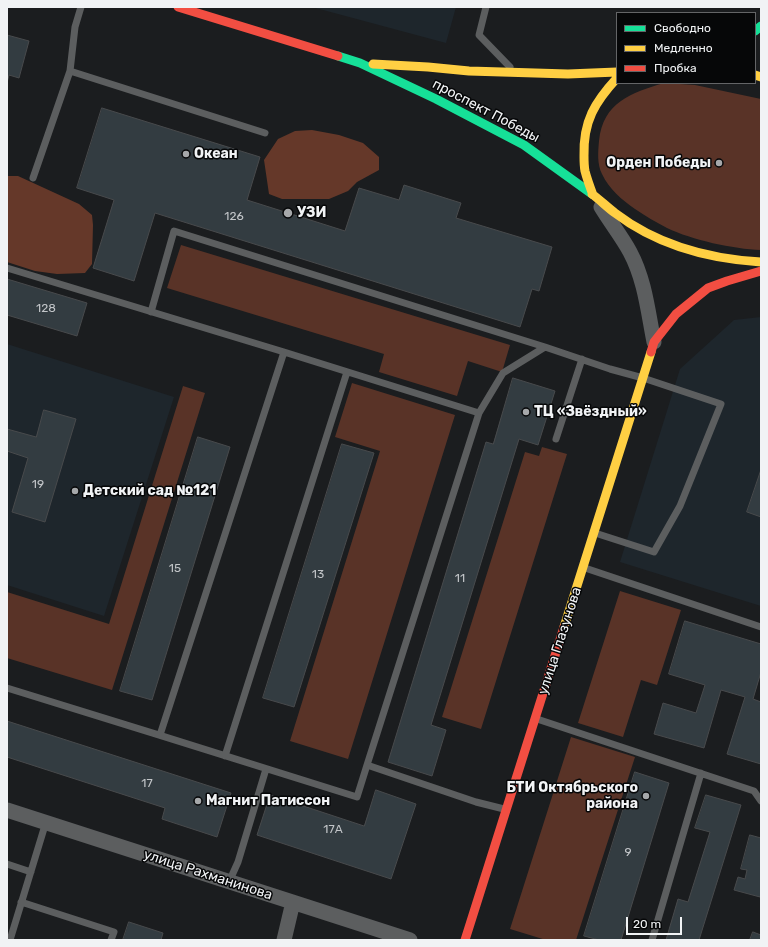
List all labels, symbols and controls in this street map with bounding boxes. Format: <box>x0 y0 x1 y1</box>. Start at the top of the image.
legend <box>616 12 756 84</box>
text: Свободно <box>654 21 711 35</box>
text: Медленно <box>654 41 713 55</box>
text: Пробка <box>654 61 697 75</box>
street label: проспект Победы <box>430 76 542 146</box>
place label: Океан <box>194 146 238 162</box>
marker: Океан <box>181 149 191 159</box>
place label: Орден Победы <box>606 155 711 171</box>
marker: Орден Победы <box>714 158 724 168</box>
place label: УЗИ <box>297 205 326 221</box>
marker: УЗИ <box>282 207 294 219</box>
house number: 126 <box>224 210 244 224</box>
house number: 128 <box>36 302 56 316</box>
place label: ТЦ «Звёздный» <box>534 404 647 420</box>
marker: ТЦ «Звёздный» <box>521 407 531 417</box>
house number: 19 <box>32 478 44 492</box>
place label: Детский сад №121 <box>83 483 216 499</box>
marker: Детский сад №121 <box>70 486 80 496</box>
house number: 15 <box>169 562 181 576</box>
house number: 13 <box>312 568 324 582</box>
house number: 11 <box>455 572 465 586</box>
street label: улица Глазунова <box>535 585 585 697</box>
house number: 17 <box>141 777 153 791</box>
place label: БТИ Октябрьского района <box>506 780 638 812</box>
marker: БТИ Октябрьского района <box>641 791 651 801</box>
place label: Магнит Патиссон <box>206 793 330 809</box>
marker: Магнит Патиссон <box>193 796 203 806</box>
house number: 17А <box>323 823 343 837</box>
street label: улица Рахманинова <box>141 846 275 904</box>
house number: 9 <box>624 846 632 860</box>
scale bar <box>628 909 684 935</box>
text: 20 m <box>633 917 661 931</box>

